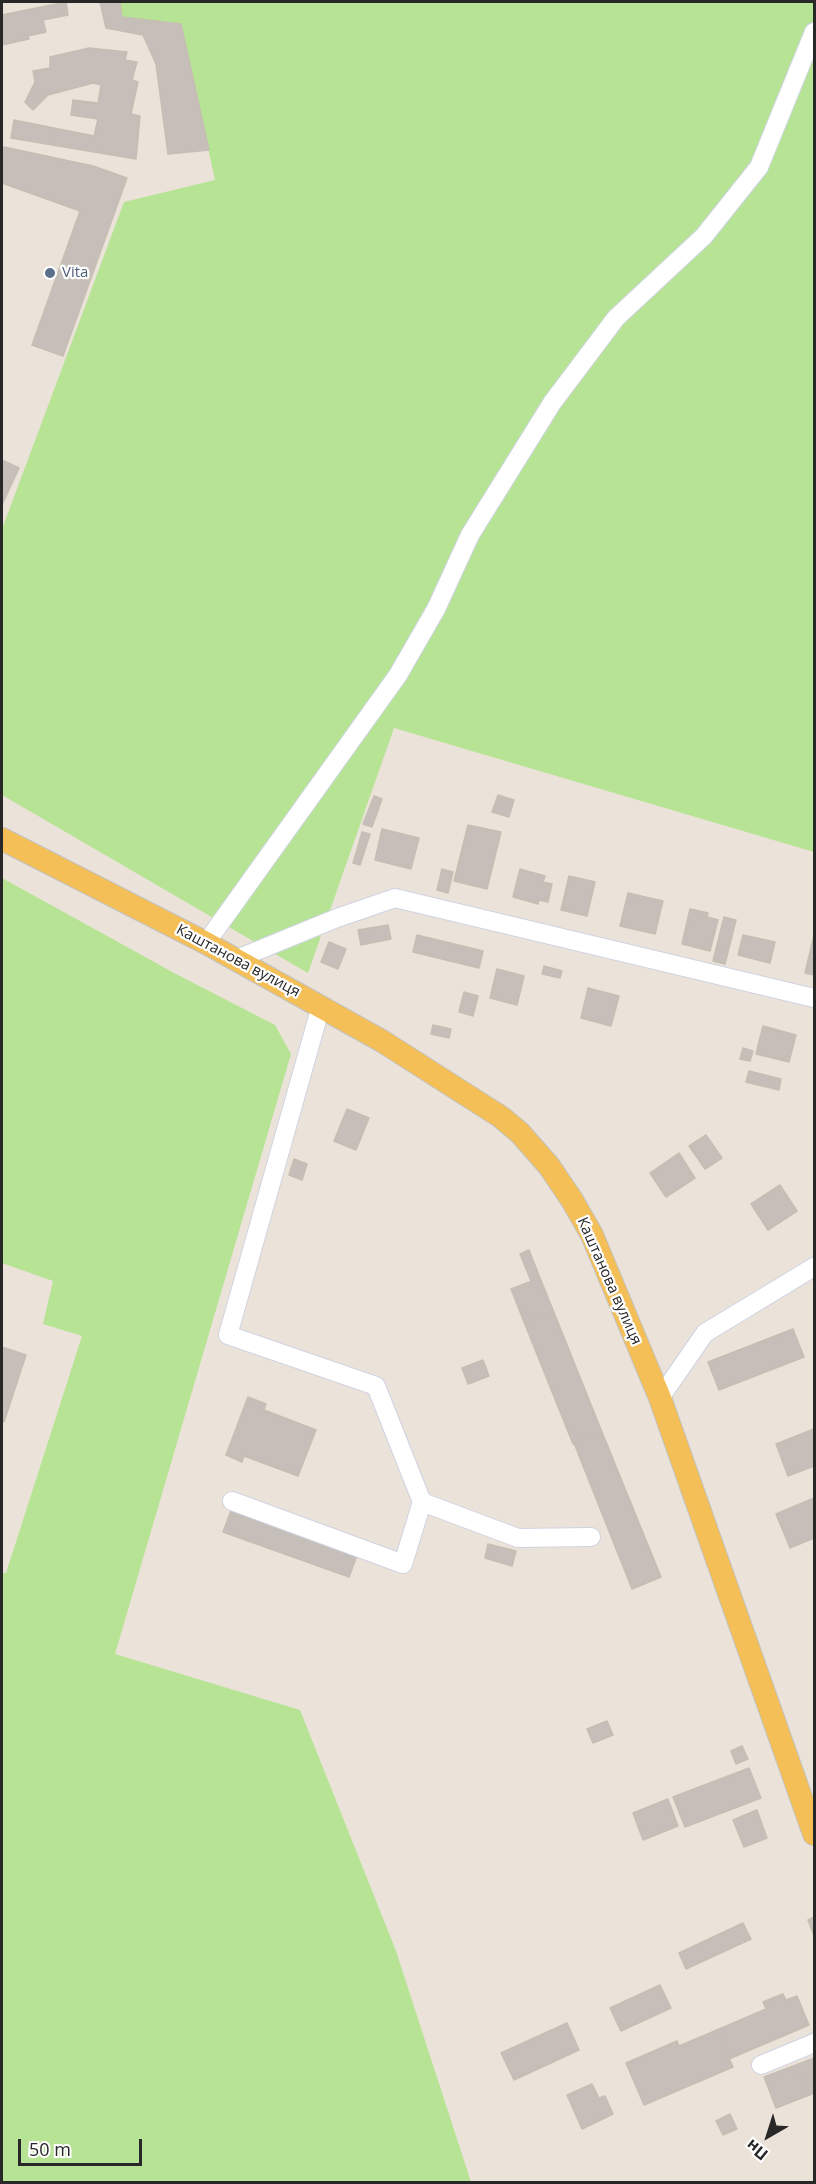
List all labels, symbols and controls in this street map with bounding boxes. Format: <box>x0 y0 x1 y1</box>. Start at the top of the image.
place label: Vita <box>62 264 88 282</box>
marker: Vita <box>43 266 57 280</box>
street label: Каштанова вулиця <box>173 921 303 1001</box>
street label: Каштанова вулиця <box>573 1215 645 1347</box>
north arrow <box>738 2106 798 2166</box>
scale bar <box>21 2127 146 2165</box>
text: Пн <box>741 2134 772 2166</box>
text: 50 m <box>29 2137 71 2161</box>

